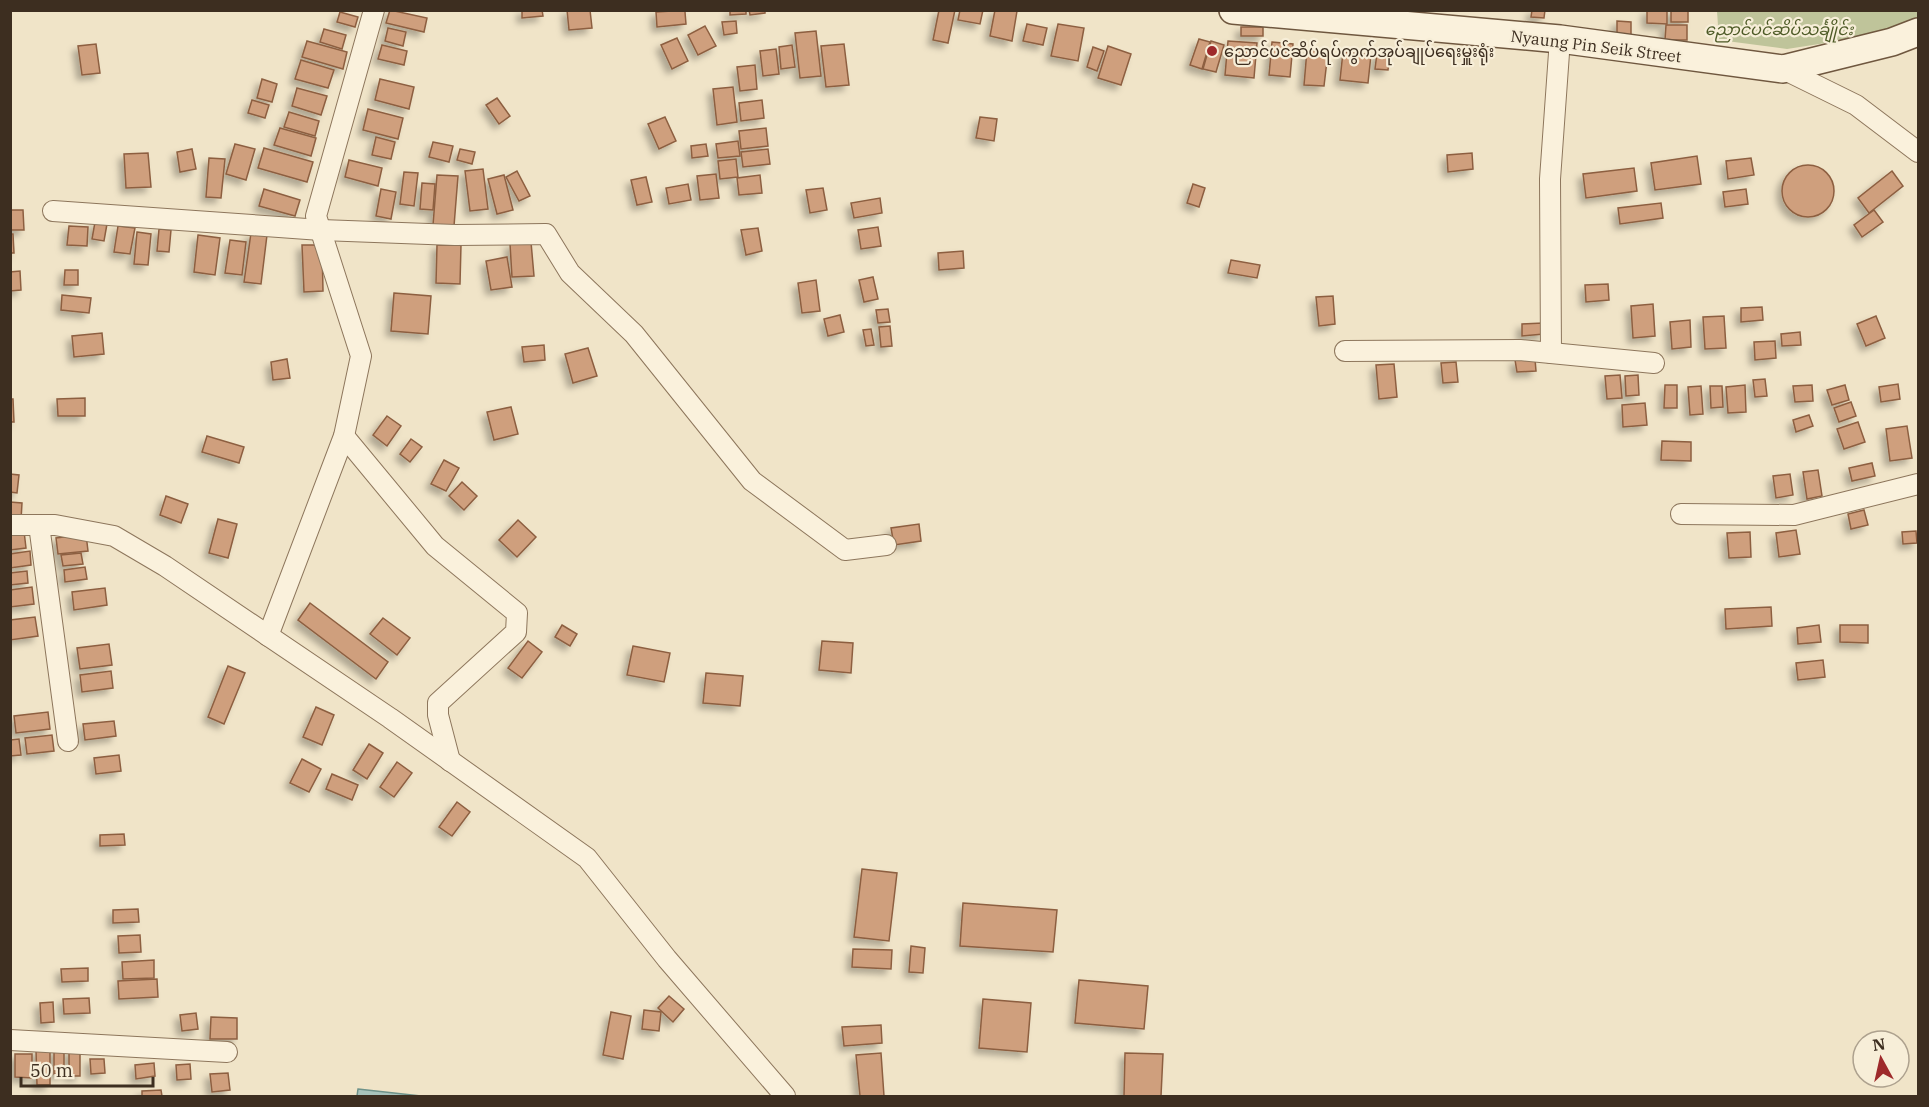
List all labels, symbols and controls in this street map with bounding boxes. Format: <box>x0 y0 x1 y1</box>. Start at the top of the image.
park label: ညောင်ပင်ဆိပ်သင်္ချိုင်း <box>1705 18 1855 43</box>
street label: Nyaung Pin Seik Street <box>1509 26 1683 66</box>
place label: ညောင်ပင်ဆိပ်ရပ်ကွက်အုပ်ချုပ်ရေးမှူးရုံး <box>1224 40 1494 66</box>
marker: ညောင်ပင်ဆိပ်ရပ်ကွက်အုပ်ချုပ်ရေးမှူးရုံး <box>1205 44 1219 58</box>
north arrow <box>1851 1029 1911 1089</box>
text: N <box>1871 1033 1887 1055</box>
scale bar <box>21 1050 153 1088</box>
text: 50 m <box>30 1059 73 1082</box>

